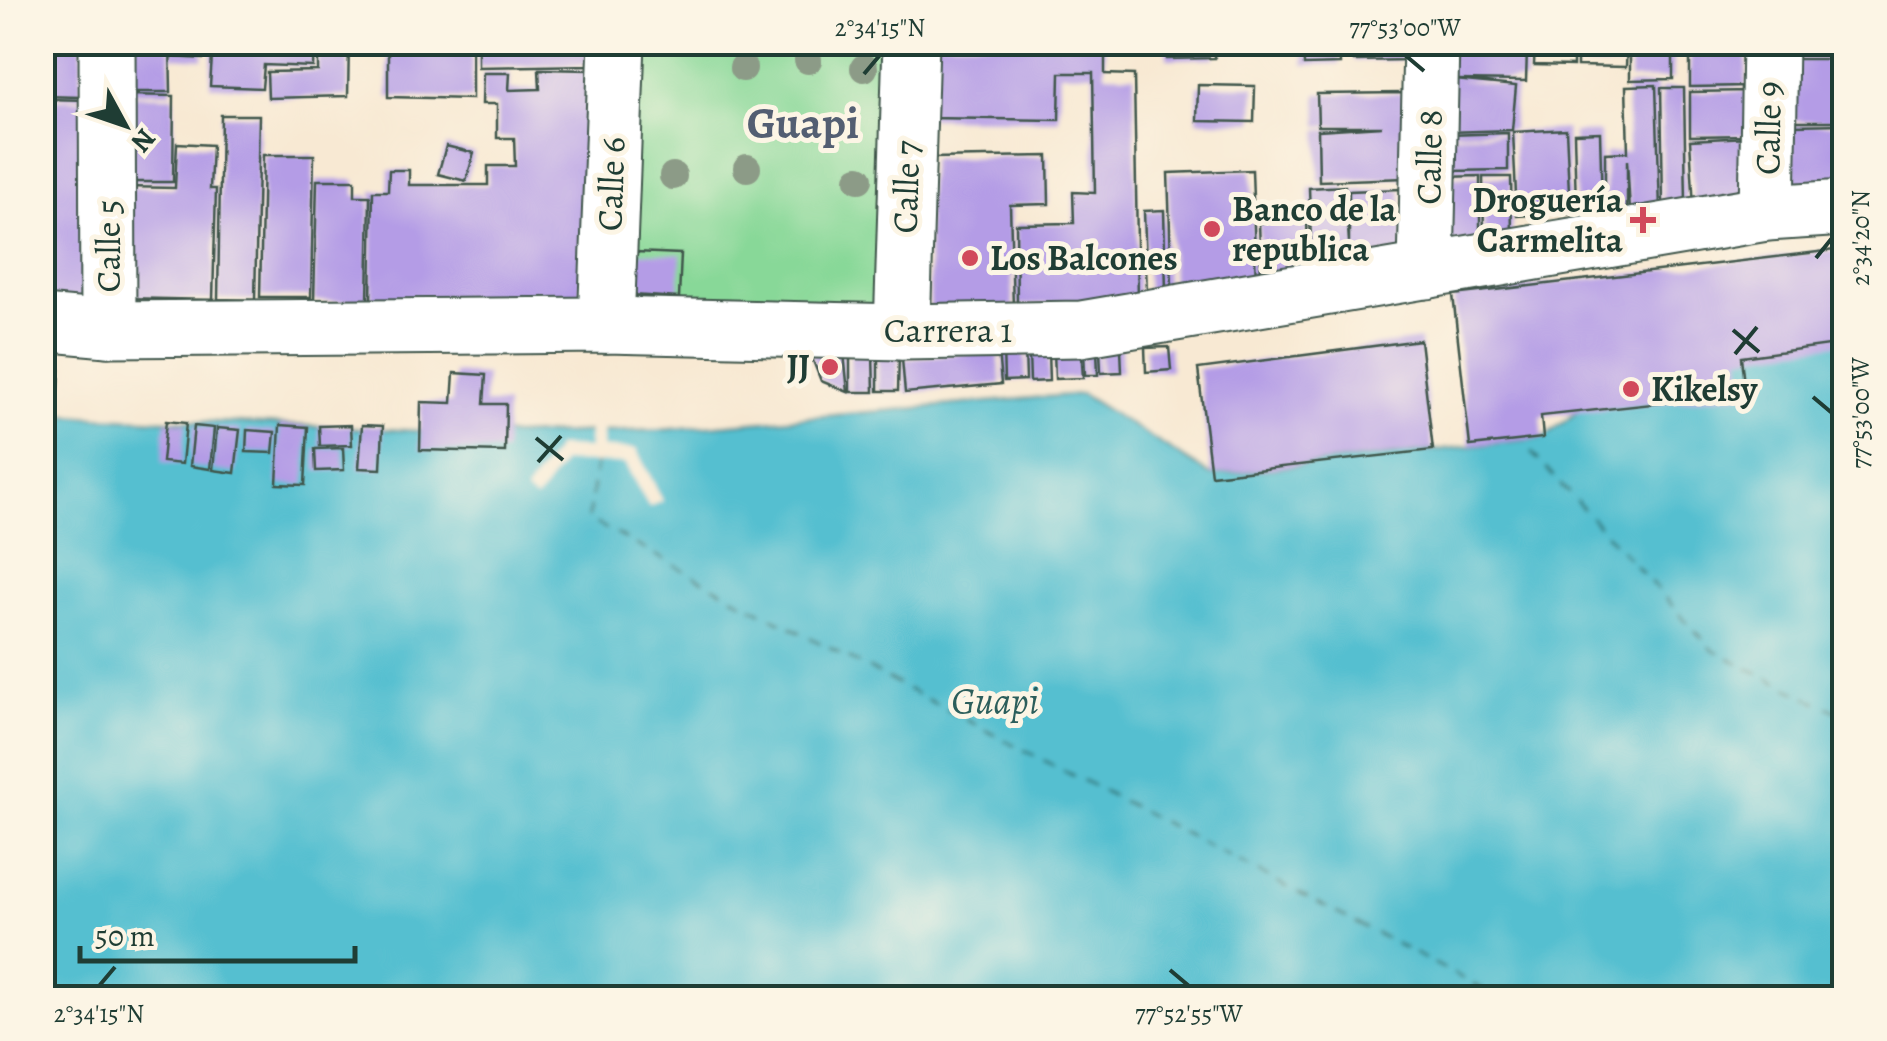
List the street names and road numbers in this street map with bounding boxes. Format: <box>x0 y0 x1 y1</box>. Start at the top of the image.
street label: Calle 9 <box>1743 81 1793 175</box>
street label: Calle 8 <box>1404 109 1454 205</box>
street label: Calle 6 <box>585 136 637 232</box>
street label: Calle 7 <box>880 140 932 234</box>
street label: Calle 5 <box>84 200 132 292</box>
street label: Carrera 1 <box>884 306 1012 354</box>

